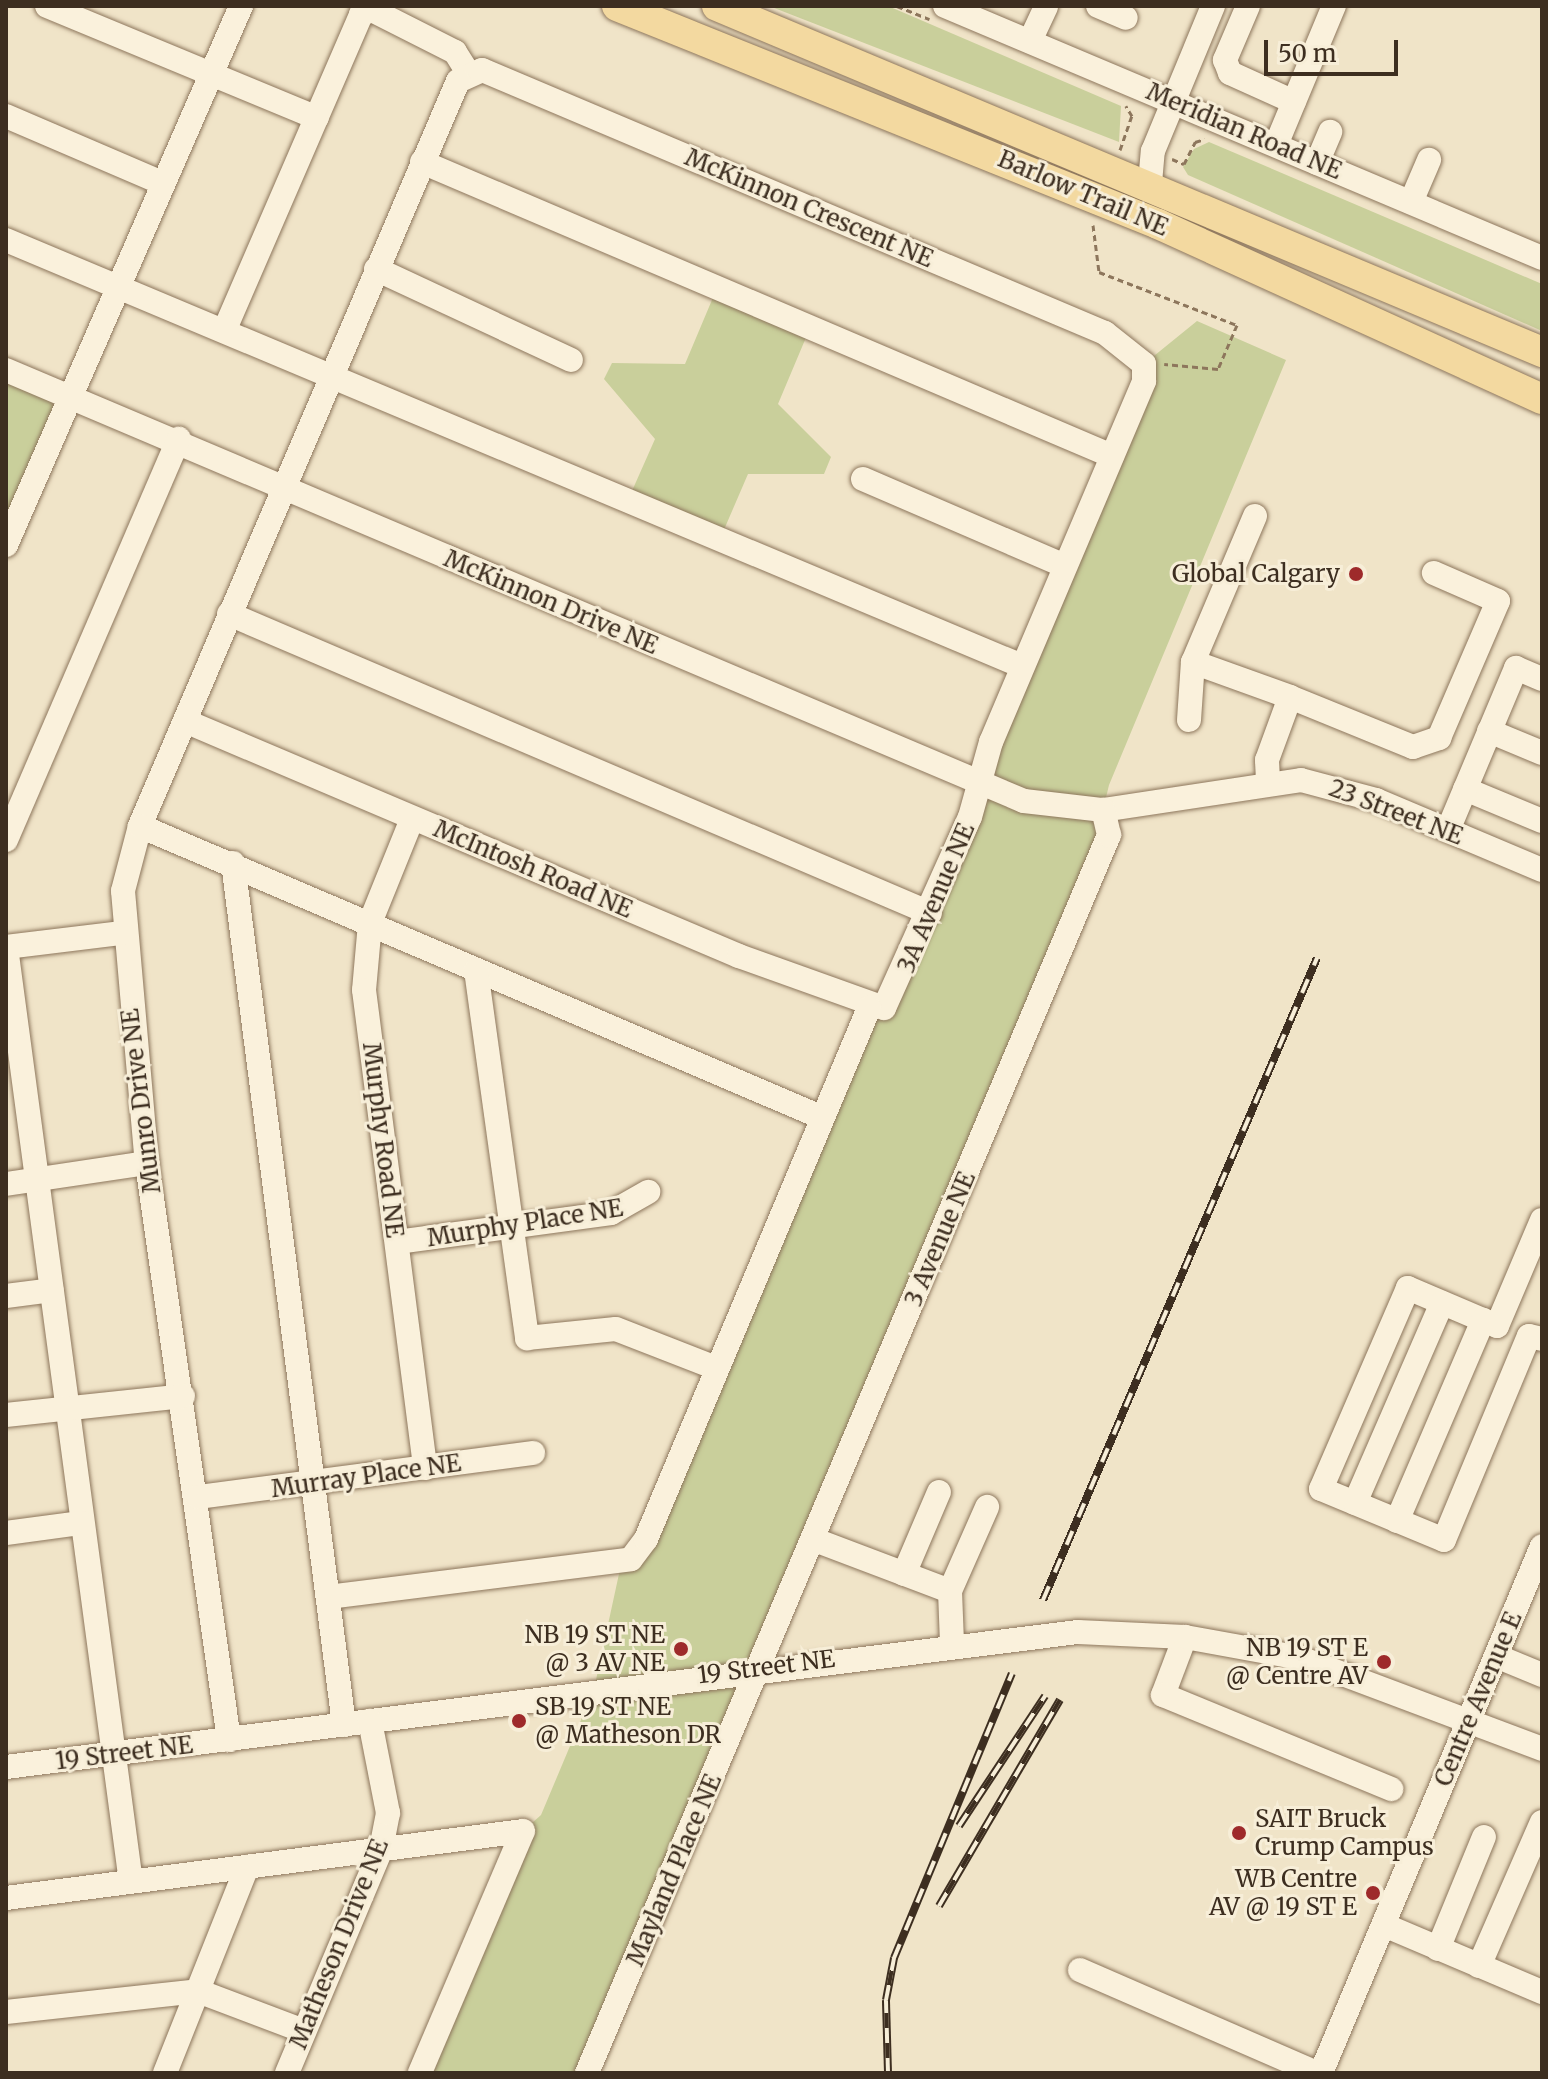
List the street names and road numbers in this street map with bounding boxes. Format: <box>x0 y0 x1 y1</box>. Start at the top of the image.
street label: Meridian Road NE <box>1142 77 1346 185</box>
street label: McKinnon Crescent NE <box>681 143 937 273</box>
street label: Barlow Trail NE <box>994 144 1172 242</box>
street label: McKinnon Drive NE <box>440 544 662 660</box>
street label: 23 Street NE <box>1325 773 1467 851</box>
street label: McIntosh Road NE <box>429 814 637 924</box>
street label: 3A Avenue NE <box>892 819 980 977</box>
street label: Munro Drive NE <box>115 1007 167 1195</box>
street label: Murphy Road NE <box>357 1041 409 1239</box>
street label: 3 Avenue NE <box>899 1167 981 1311</box>
street label: Murphy Place NE <box>425 1193 625 1253</box>
street label: Murray Place NE <box>269 1448 463 1504</box>
street label: Centre Avenue E <box>1428 1608 1528 1790</box>
street label: 19 Street NE <box>696 1644 836 1690</box>
street label: 19 Street NE <box>54 1730 194 1776</box>
street label: Mayland Place NE <box>621 1770 727 1970</box>
street label: Matheson Drive NE <box>284 1835 394 2053</box>

